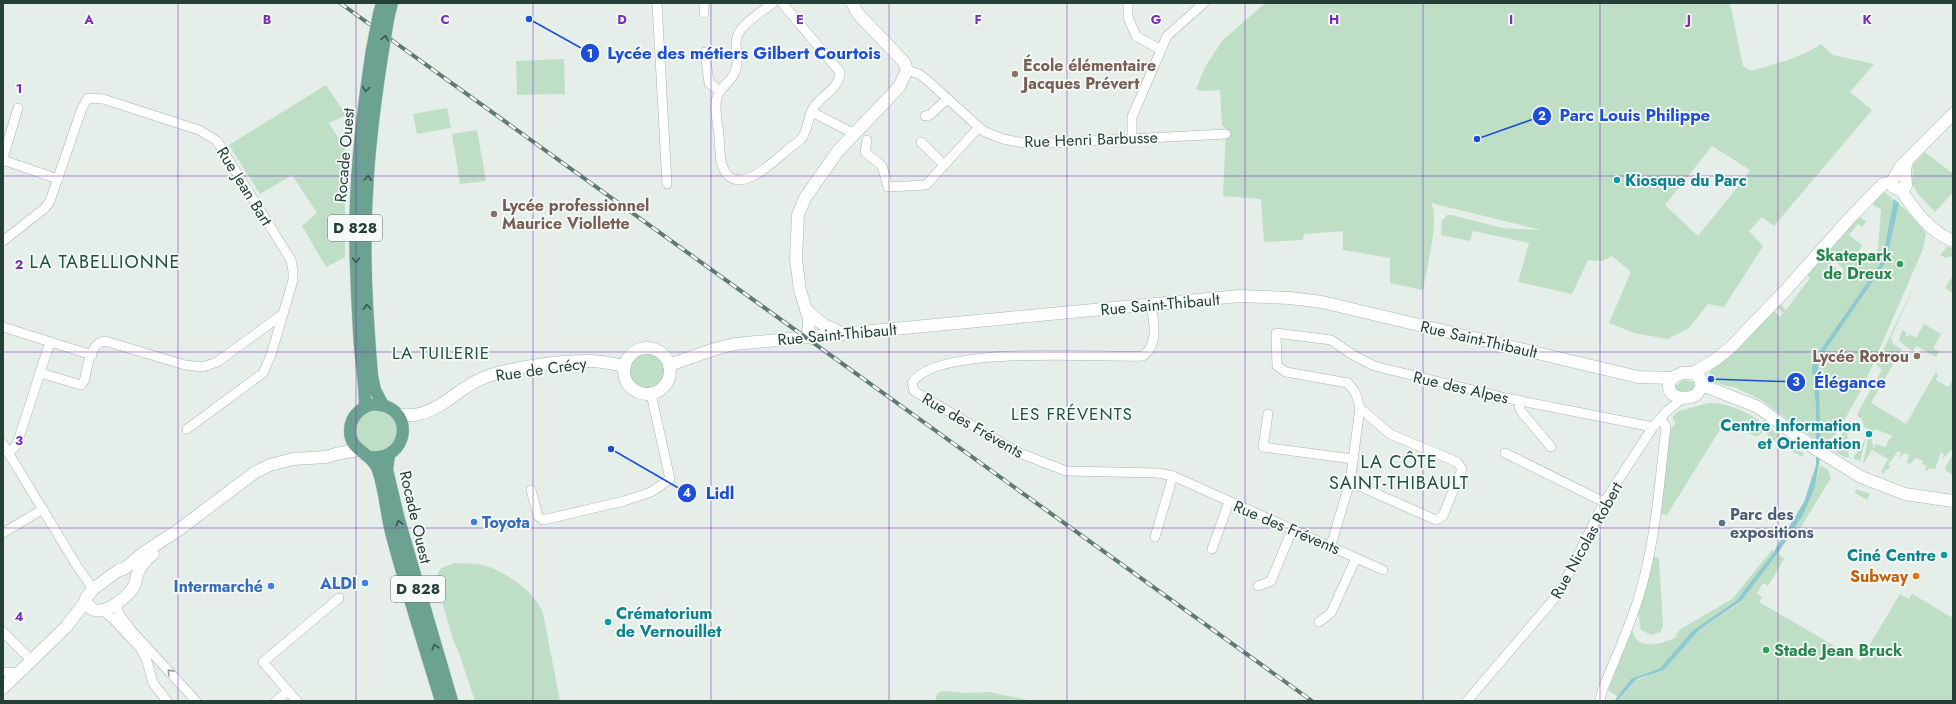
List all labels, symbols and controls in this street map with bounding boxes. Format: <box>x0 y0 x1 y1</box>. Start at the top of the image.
text: A <box>83 10 94 29</box>
text: B <box>263 10 272 29</box>
text: C <box>440 10 450 29</box>
text: D <box>617 10 627 29</box>
text: E <box>796 10 804 29</box>
text: F <box>974 10 982 29</box>
text: G <box>1151 10 1162 29</box>
text: H <box>1329 10 1339 29</box>
text: I <box>1509 10 1513 29</box>
text: J <box>1684 10 1691 29</box>
text: K <box>1862 10 1872 29</box>
one-way arrow <box>380 35 389 41</box>
callout: Lycée des métiers Gilbert Courtois <box>580 39 889 68</box>
text: Lycée des métiers Gilbert Courtois <box>607 41 881 65</box>
text: 1 <box>587 45 593 63</box>
place label: École élémentaire Jacques Prévert <box>1020 54 1156 95</box>
marker: École élémentaire Jacques Prévert <box>1010 69 1020 79</box>
text: 1 <box>16 79 22 98</box>
one-way arrow <box>362 86 371 92</box>
callout: Parc Louis Philippe <box>1532 101 1719 130</box>
text: Parc Louis Philippe <box>1560 103 1711 127</box>
street label: Rocade Ouest <box>329 107 360 203</box>
text: 2 <box>1538 107 1546 125</box>
street label: Rue Henri Barbusse <box>1024 126 1158 153</box>
street label: Rue Jean Bart <box>211 142 278 230</box>
place label: Kiosque du Parc <box>1625 169 1747 192</box>
one-way arrow <box>363 175 372 181</box>
marker: Kiosque du Parc <box>1612 175 1622 185</box>
place label: Lycée professionnel Maurice Viollette <box>502 194 649 235</box>
marker: Lycée professionnel Maurice Viollette <box>489 209 499 219</box>
road number: D 828 <box>328 215 382 241</box>
place label: Skatepark de Dreux <box>1816 244 1893 285</box>
district label: LA TABELLIONNE <box>30 249 180 275</box>
text: 2 <box>15 255 23 274</box>
one-way arrow <box>352 257 360 263</box>
marker: Skatepark de Dreux <box>1895 259 1905 269</box>
street label: Rue Saint-Thibault <box>1100 288 1221 321</box>
one-way arrow <box>363 304 372 311</box>
street label: Rue Saint-Thibault <box>1418 315 1540 364</box>
street label: Rue Saint-Thibault <box>777 318 898 351</box>
district label: LA TUILERIE <box>392 341 490 365</box>
place label: Lycée Rotrou <box>1812 345 1909 368</box>
marker: Lycée Rotrou <box>1912 351 1922 361</box>
street label: Rue de Crécy <box>494 352 589 387</box>
street label: Rue des Alpes <box>1411 365 1511 410</box>
callout: Élégance <box>1786 367 1894 396</box>
text: Élégance <box>1814 370 1886 394</box>
text: 3 <box>1792 373 1800 391</box>
street label: Rue des Frévents <box>918 387 1028 464</box>
district label: LES FRÉVENTS <box>1011 402 1133 426</box>
place label: Centre Information et Orientation <box>1720 414 1861 455</box>
marker: Centre Information et Orientation <box>1864 429 1874 439</box>
text: 3 <box>15 431 23 450</box>
district label: LA CÔTE SAINT-THIBAULT <box>1329 449 1469 496</box>
street label: Rocade Ouest <box>394 468 437 566</box>
callout: Lidl <box>677 478 742 507</box>
street label: Rue Nicolas Robert <box>1545 478 1628 603</box>
text: Lidl <box>706 481 734 505</box>
text: 4 <box>683 484 691 502</box>
street label: Rue des Frévents <box>1230 495 1344 560</box>
place label: Parc des expositions <box>1730 503 1814 544</box>
place label: Toyota <box>482 511 530 534</box>
marker: Toyota <box>469 517 479 527</box>
marker: Parc des expositions <box>1717 518 1727 528</box>
one-way arrow <box>396 519 404 526</box>
place label: Ciné Centre <box>1847 544 1936 567</box>
marker: Ciné Centre <box>1939 550 1949 560</box>
place label: Subway <box>1850 565 1909 588</box>
marker: Subway <box>1911 571 1921 581</box>
place label: ALDI <box>319 572 357 595</box>
place label: Intermarché <box>174 575 263 598</box>
road number: D 828 <box>391 576 445 602</box>
marker: ALDI <box>360 578 370 588</box>
marker: Intermarché <box>266 581 276 591</box>
place label: Crématorium de Vernouillet <box>616 602 722 643</box>
text: 4 <box>14 607 24 626</box>
marker: Crématorium de Vernouillet <box>603 617 613 627</box>
place label: Stade Jean Bruck <box>1774 639 1903 662</box>
one-way arrow <box>431 644 440 651</box>
marker: Stade Jean Bruck <box>1761 645 1771 655</box>
one-way arrow <box>167 669 174 677</box>

